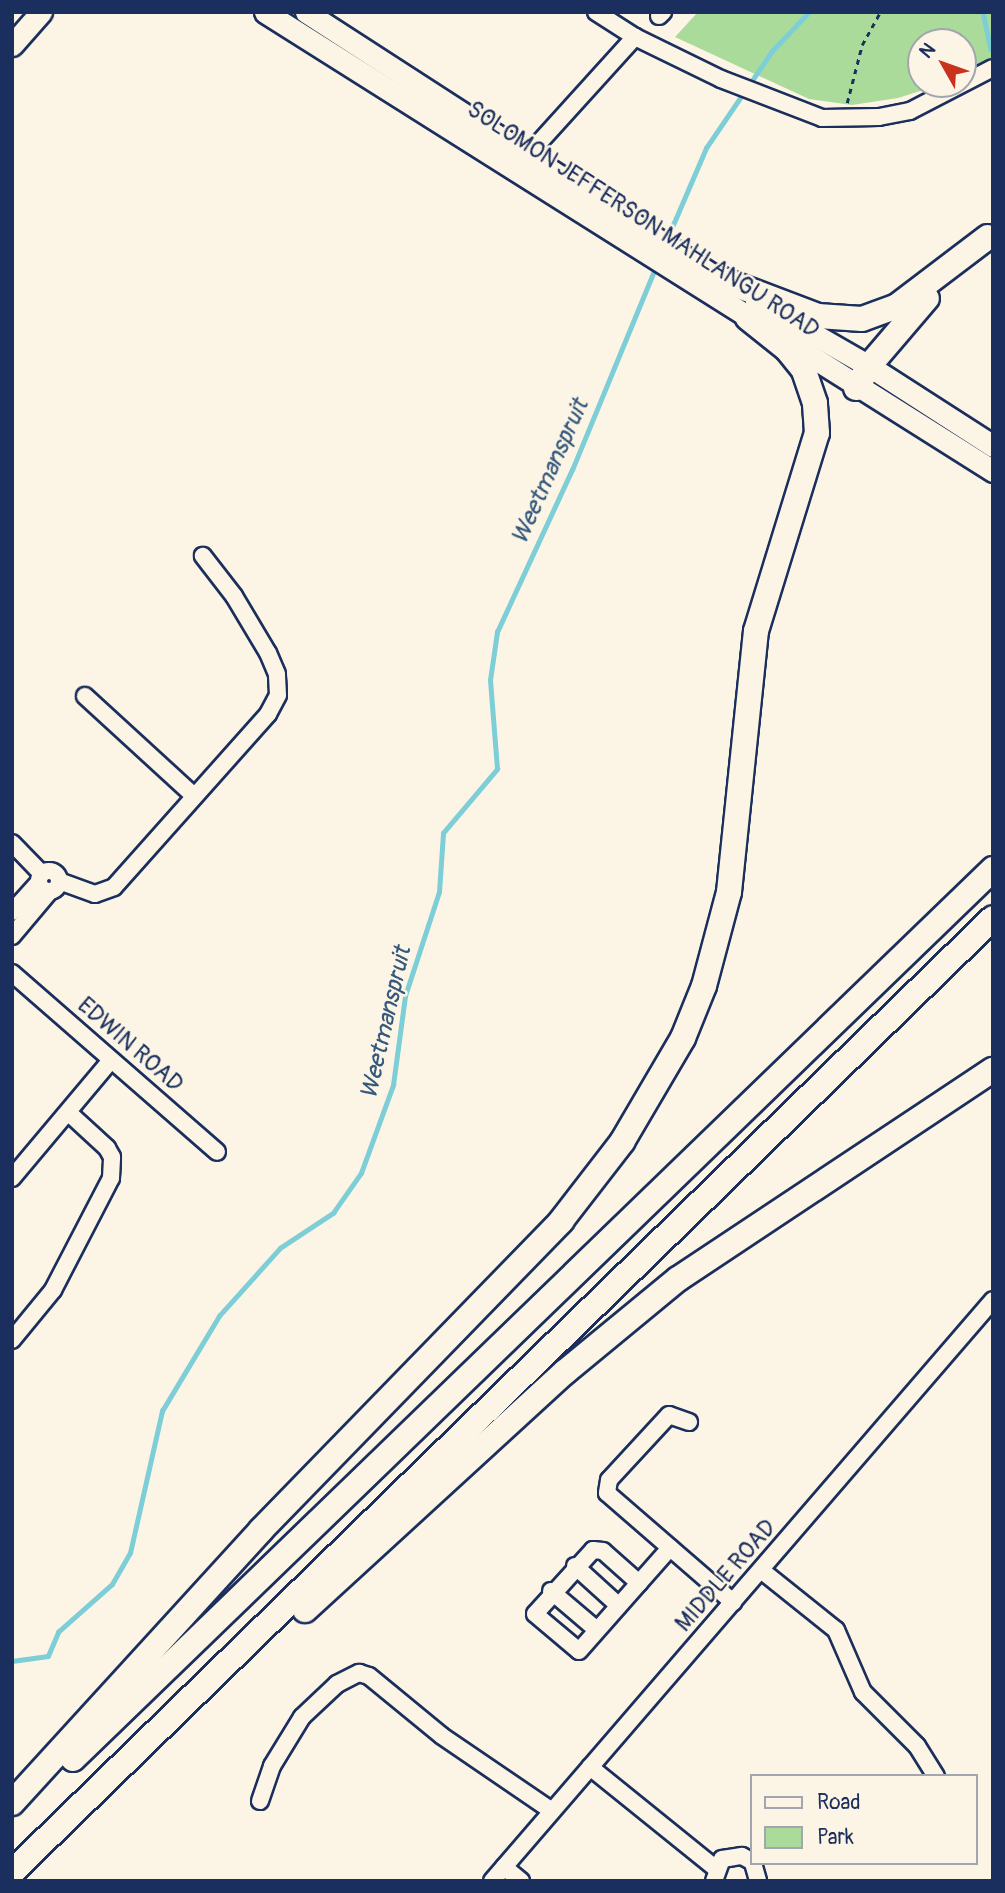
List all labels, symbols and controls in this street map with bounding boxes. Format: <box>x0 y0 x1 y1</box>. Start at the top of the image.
north arrow <box>907 28 977 98</box>
text: N <box>914 38 941 63</box>
street label: SOLOMON JEFFERSON MAHLANGU ROAD <box>462 96 824 344</box>
water label: Weetmanspruit <box>505 395 595 549</box>
water label: Weetmanspruit <box>354 944 418 1102</box>
street label: EDWIN ROAD <box>72 992 188 1098</box>
street label: MIDDLE ROAD <box>670 1514 782 1638</box>
legend <box>750 1774 977 1865</box>
text: Road <box>817 1789 861 1816</box>
text: Park <box>817 1824 854 1851</box>

